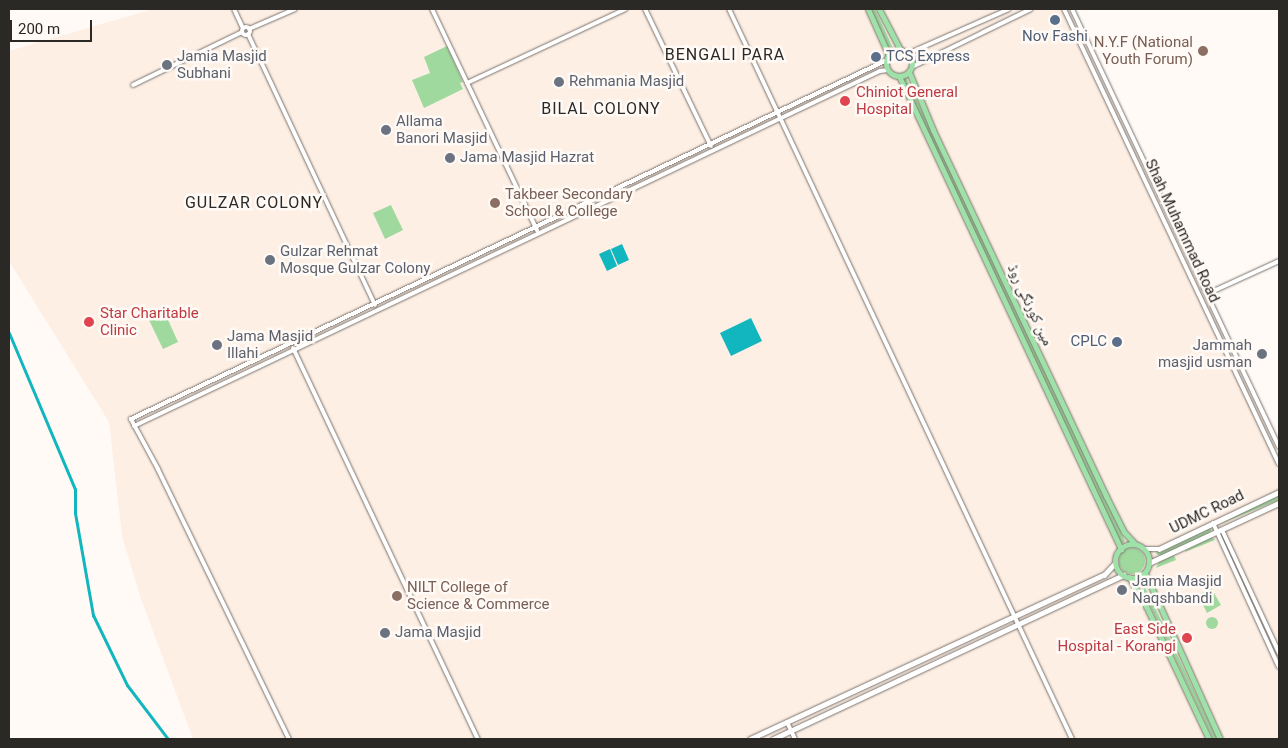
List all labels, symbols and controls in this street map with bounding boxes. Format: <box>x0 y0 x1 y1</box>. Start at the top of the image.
scale bar <box>12 10 95 42</box>
marker: Nov Fashi <box>1049 14 1061 26</box>
text: 200 m <box>18 20 60 38</box>
place label: Nov Fashi <box>1022 28 1088 46</box>
place label: N.Y.F (National Youth Forum) <box>1094 33 1193 68</box>
district label: BENGALI PARA <box>663 45 787 65</box>
marker: N.Y.F (National Youth Forum) <box>1197 45 1209 57</box>
place label: Jamia Masjid Subhani <box>177 47 267 82</box>
place label: TCS Express <box>886 48 970 66</box>
marker: TCS Express <box>870 51 882 63</box>
marker: Jamia Masjid Subhani <box>161 59 173 71</box>
place label: Rehmania Masjid <box>569 73 684 91</box>
marker: Rehmania Masjid <box>553 76 565 88</box>
place label: Chiniot General Hospital <box>856 83 958 118</box>
marker: Chiniot General Hospital <box>838 94 852 108</box>
district label: BILAL COLONY <box>540 99 662 119</box>
place label: Allama Banori Masjid <box>396 112 487 147</box>
marker: Allama Banori Masjid <box>380 124 392 136</box>
place label: Jama Masjid Hazrat <box>460 149 594 167</box>
marker: Jama Masjid Hazrat <box>444 152 456 164</box>
street label: Shah Muhammad Road <box>1141 156 1223 306</box>
place label: Takbeer Secondary School & College <box>505 185 632 220</box>
district label: GULZAR COLONY <box>183 193 325 213</box>
marker: Takbeer Secondary School & College <box>489 197 501 209</box>
place label: Gulzar Rehmat Mosque Gulzar Colony <box>280 242 430 277</box>
marker: Gulzar Rehmat Mosque Gulzar Colony <box>264 254 276 266</box>
street label: مین کورنگی روڈ <box>1003 261 1057 349</box>
place label: Star Charitable Clinic <box>100 304 199 339</box>
marker: Star Charitable Clinic <box>82 315 96 329</box>
place label: Jama Masjid Illahi <box>227 327 313 362</box>
place label: CPLC <box>1070 333 1107 351</box>
marker: CPLC <box>1111 336 1123 348</box>
place label: Jammah masjid usman <box>1158 336 1252 371</box>
marker: Jama Masjid Illahi <box>211 339 223 351</box>
marker: Jammah masjid usman <box>1256 348 1268 360</box>
street label: UDMC Road <box>1167 486 1247 538</box>
place label: Jamia Masjid Naqshbandi <box>1132 572 1222 607</box>
place label: NILT College of Science & Commerce <box>407 578 550 613</box>
marker: Jamia Masjid Naqshbandi <box>1116 584 1128 596</box>
marker: NILT College of Science & Commerce <box>391 590 403 602</box>
place label: East Side Hospital - Korangi <box>1058 620 1176 655</box>
place label: Jama Masjid <box>395 624 481 642</box>
marker: Jama Masjid <box>379 627 391 639</box>
marker: East Side Hospital - Korangi <box>1180 631 1194 645</box>

